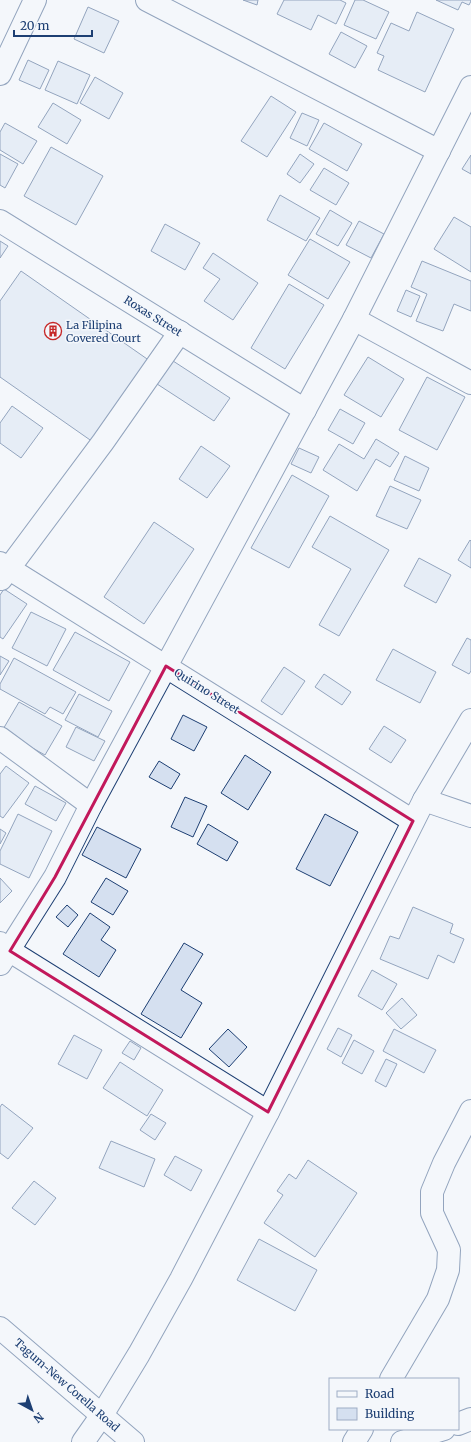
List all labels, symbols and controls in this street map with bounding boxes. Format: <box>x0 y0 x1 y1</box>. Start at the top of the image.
scale bar <box>14 12 92 38</box>
text: 20 m <box>20 18 49 33</box>
street label: Roxas Street <box>121 293 185 340</box>
place label: La Filipina Covered Court <box>66 318 141 345</box>
building icon: La Filipina Covered Court <box>43 321 63 341</box>
street label: Quirino Street <box>172 665 243 717</box>
street label: Tagum-New Corella Road <box>12 1336 122 1434</box>
legend <box>329 1378 459 1430</box>
text: Road <box>365 1386 394 1401</box>
north arrow <box>12 1390 52 1430</box>
text: Building <box>365 1406 415 1421</box>

